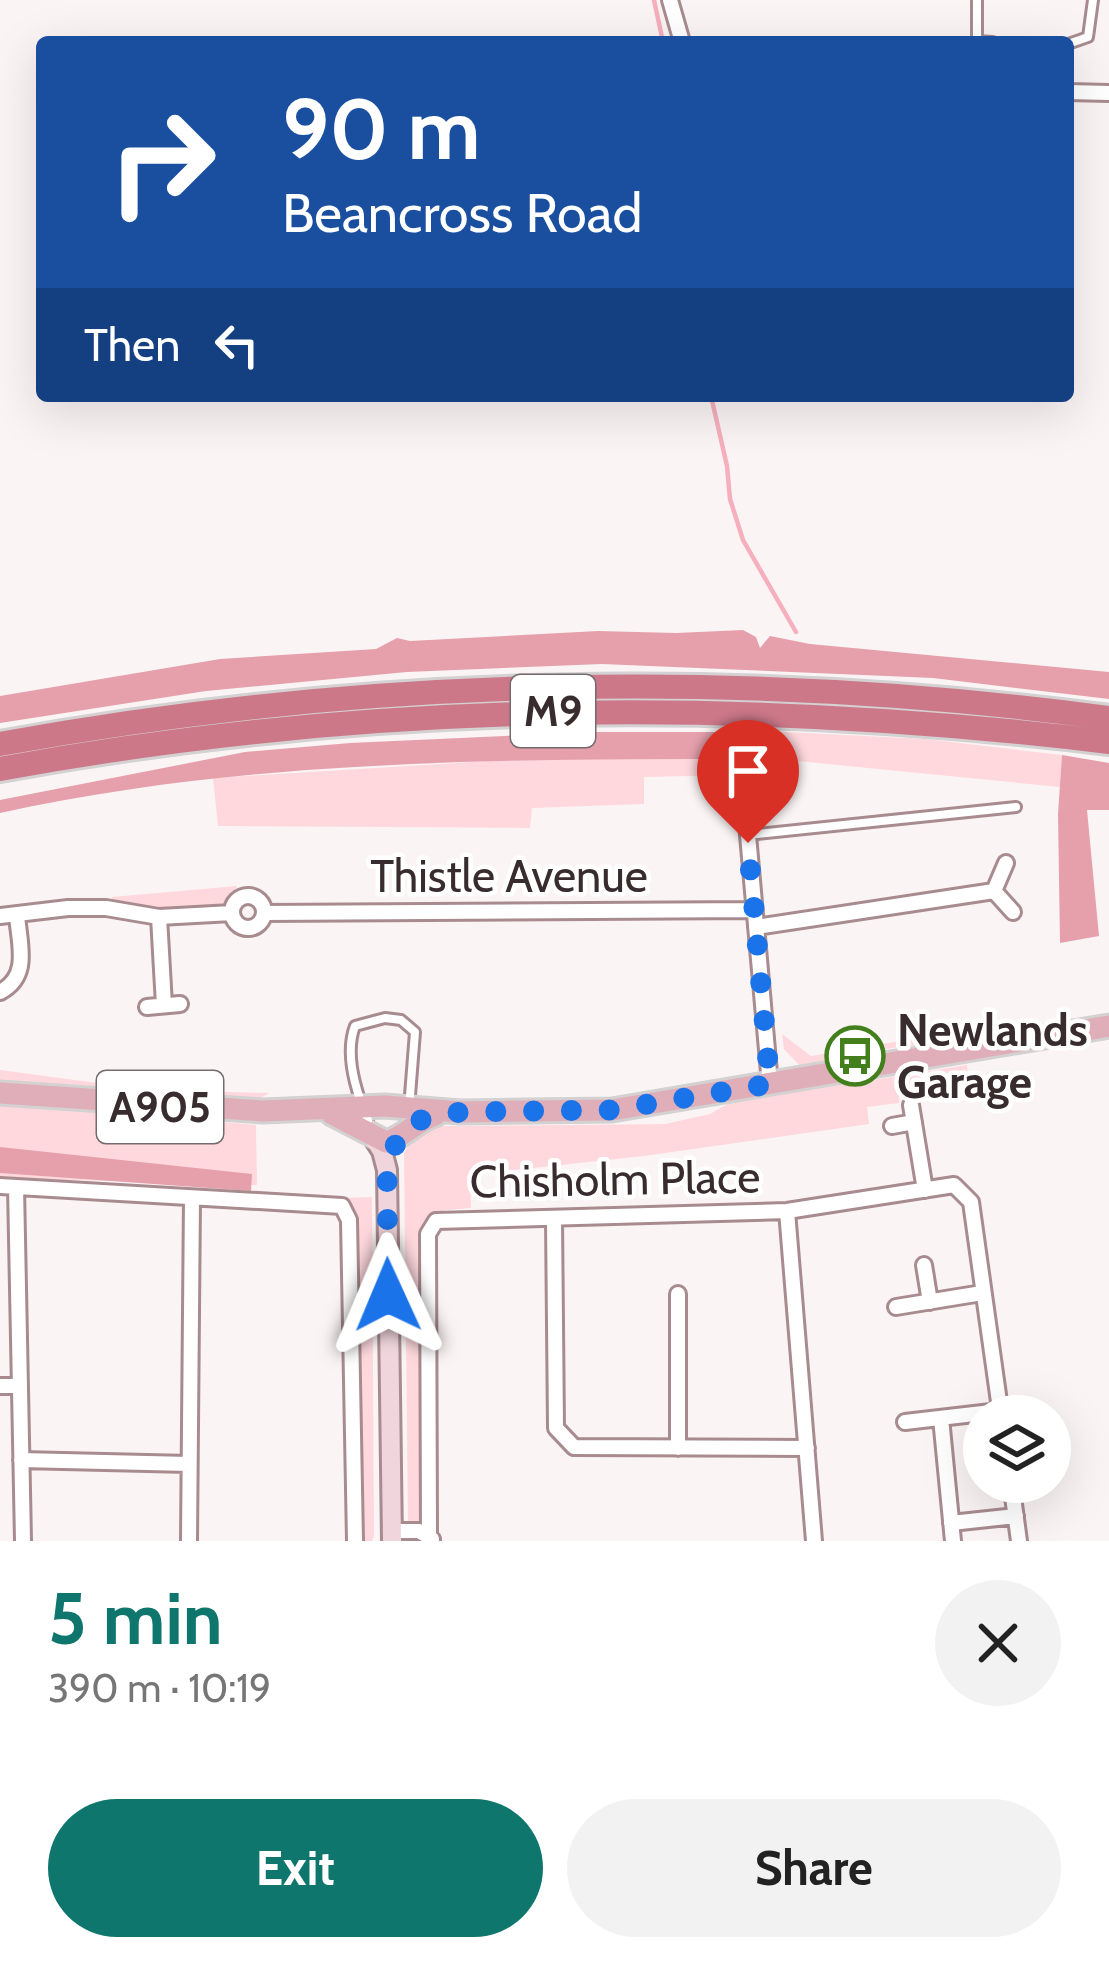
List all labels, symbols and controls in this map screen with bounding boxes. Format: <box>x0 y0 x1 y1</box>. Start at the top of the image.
text: 90 m <box>282 78 480 180</box>
icon: right <box>84 84 240 240</box>
text: Beancross Road <box>282 180 643 246</box>
icon: left <box>204 312 270 378</box>
text: Then <box>84 318 180 372</box>
road number: M9 <box>511 675 595 747</box>
pin <box>697 720 799 843</box>
icon: arrive <box>715 738 781 804</box>
street label: Thistle Avenue <box>370 849 648 903</box>
place label: Newlands Garage <box>897 1003 1088 1109</box>
bus stop icon: Newlands Garage <box>824 1025 886 1087</box>
road number: A905 <box>97 1071 223 1143</box>
street label: Chisholm Place <box>469 1149 761 1209</box>
position arrow <box>325 1232 451 1358</box>
map controls <box>963 1395 1071 1503</box>
button: layers <box>963 1395 1071 1503</box>
text: 5 min <box>48 1575 222 1662</box>
button: close <box>935 1580 1061 1706</box>
text: 390 m · 10:19 <box>48 1664 271 1712</box>
button: Exit <box>48 1799 543 1937</box>
button: Share <box>567 1799 1061 1937</box>

